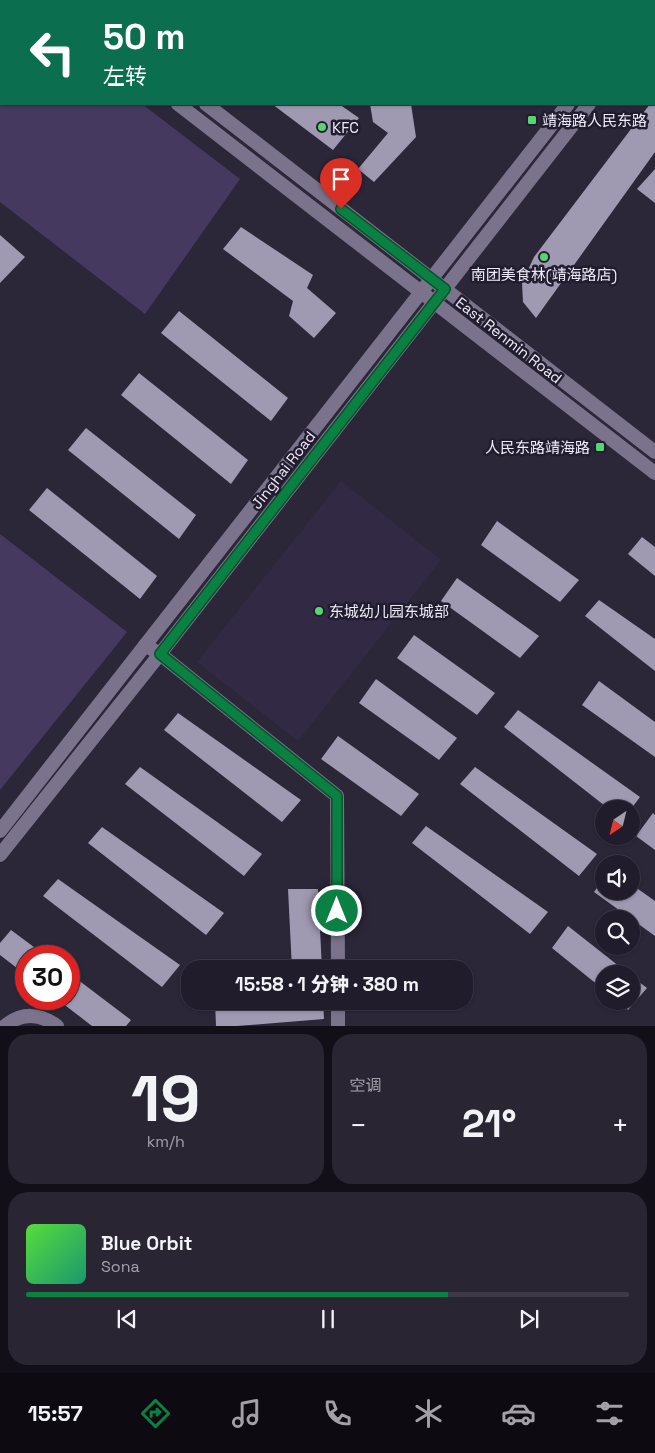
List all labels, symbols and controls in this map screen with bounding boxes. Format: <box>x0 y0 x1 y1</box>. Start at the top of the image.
text: 50 m <box>103 15 185 59</box>
icon: left <box>20 20 85 85</box>
text: 左转 <box>103 62 147 90</box>
place label: 靖海路人民东路 <box>542 111 647 130</box>
marker: 靖海路人民东路 <box>526 114 538 126</box>
place label: KFC <box>332 118 359 137</box>
marker: KFC <box>316 121 328 133</box>
pin <box>320 158 362 209</box>
icon: arrive <box>327 165 355 193</box>
marker: 南团美食林(靖海路店) <box>538 251 550 263</box>
place label: 南团美食林(靖海路店) <box>471 265 617 285</box>
street label: East Renmin Road <box>452 293 566 387</box>
street label: Jinghai Road <box>247 427 319 513</box>
place label: 人民东路靖海路 <box>485 438 590 457</box>
marker: 人民东路靖海路 <box>594 441 606 453</box>
place label: 东城幼儿园东城部 <box>329 602 449 621</box>
marker: 东城幼儿园东城部 <box>313 605 325 617</box>
north arrow <box>595 800 640 845</box>
map controls <box>595 800 640 1010</box>
button: sound <box>595 855 640 900</box>
position arrow <box>310 884 362 936</box>
button: search <box>595 910 640 955</box>
speed limit sign: 30 <box>15 945 80 1010</box>
button: layers <box>595 965 640 1010</box>
text: 15:58 · 1 分钟 · 380 m <box>235 972 419 997</box>
text: 19 <box>131 1057 201 1140</box>
text: 空调 <box>350 1075 382 1096</box>
text: 21° <box>462 1100 517 1148</box>
text: − <box>350 1107 367 1143</box>
text: + <box>612 1107 629 1143</box>
text: km/h <box>147 1131 185 1152</box>
text: Blue Orbit <box>101 1231 192 1256</box>
text: Sona <box>101 1256 140 1277</box>
icon: previous <box>113 1305 141 1333</box>
icon: pause <box>314 1305 342 1333</box>
icon: next <box>515 1305 543 1333</box>
icon: directions <box>138 1396 173 1431</box>
icon: music <box>229 1396 264 1431</box>
icon: phone <box>320 1396 355 1431</box>
icon: climate <box>411 1396 446 1431</box>
icon: car <box>501 1396 536 1431</box>
icon: filters <box>592 1396 627 1431</box>
text: 15:57 <box>28 1399 83 1427</box>

